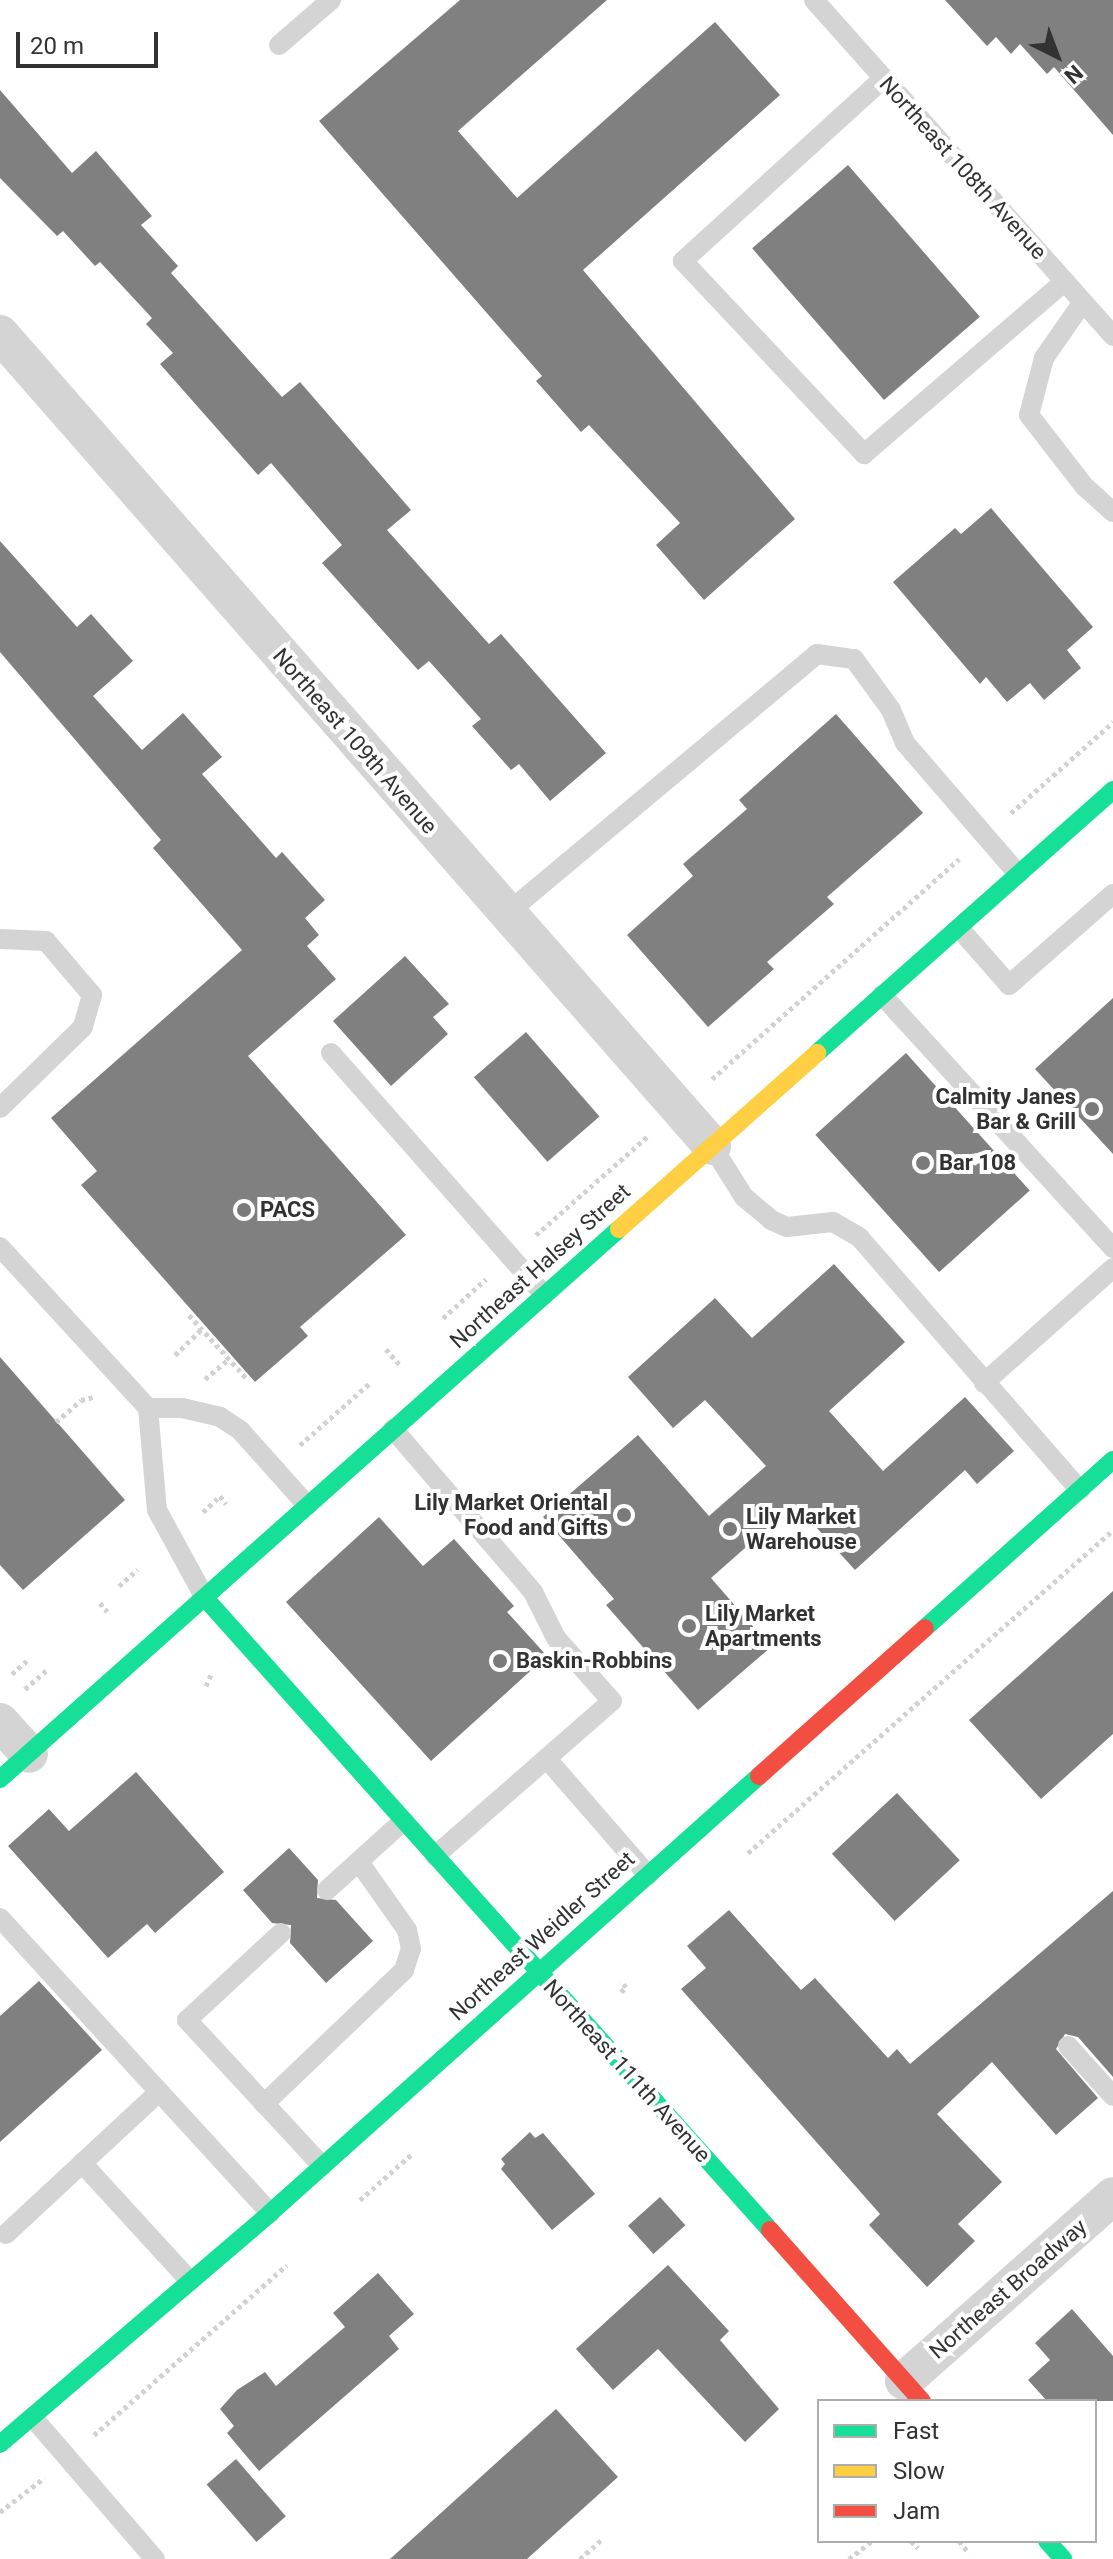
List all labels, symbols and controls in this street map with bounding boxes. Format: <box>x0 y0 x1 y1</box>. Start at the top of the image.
scale bar <box>20 16 162 66</box>
north arrow <box>1017 16 1097 96</box>
text: 20 m <box>30 32 84 60</box>
text: N <box>1059 60 1088 89</box>
street label: Northeast 108th Avenue <box>874 71 1052 265</box>
street label: Northeast 109th Avenue <box>267 643 443 839</box>
place label: Calmity Janes Bar & Grill <box>936 1083 1076 1134</box>
marker: Calmity Janes Bar & Grill <box>1083 1100 1101 1118</box>
place label: Bar 108 <box>939 1150 1016 1176</box>
marker: Bar 108 <box>914 1154 932 1172</box>
street label: Northeast Halsey Street <box>445 1178 635 1354</box>
place label: PACS <box>260 1197 315 1223</box>
marker: PACS <box>235 1201 253 1219</box>
place label: Lily Market Oriental Food and Gifts <box>414 1489 608 1540</box>
place label: Lily Market Warehouse <box>746 1503 857 1554</box>
marker: Lily Market Oriental Food and Gifts <box>615 1506 633 1524</box>
marker: Lily Market Warehouse <box>721 1520 739 1538</box>
place label: Lily Market Apartments <box>705 1600 822 1652</box>
marker: Lily Market Apartments <box>680 1617 698 1635</box>
place label: Baskin-Robbins <box>516 1648 672 1674</box>
marker: Baskin-Robbins <box>491 1652 509 1670</box>
street label: Northeast Weidler Street <box>444 1846 640 2026</box>
street label: Northeast 111th Avenue <box>538 1974 716 2168</box>
street label: Northeast Broadway <box>924 2213 1092 2365</box>
legend <box>817 2399 1097 2543</box>
text: Fast <box>893 2417 939 2445</box>
text: Slow <box>893 2457 945 2485</box>
text: Jam <box>893 2497 940 2525</box>

